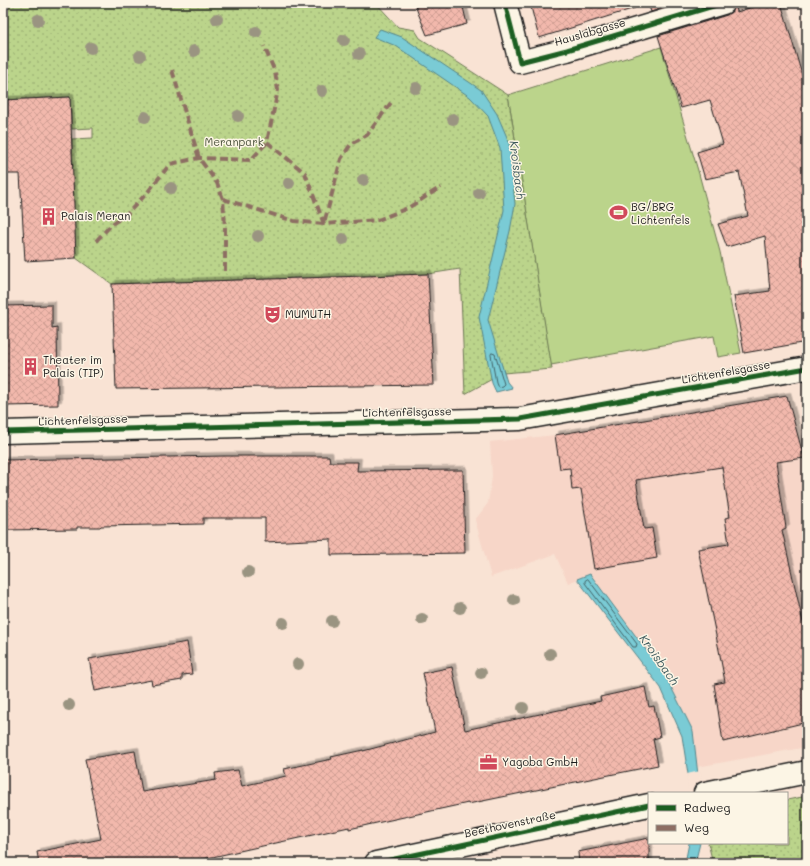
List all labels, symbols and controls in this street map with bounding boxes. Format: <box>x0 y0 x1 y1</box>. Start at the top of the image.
street label: Hauslabgasse <box>553 14 627 49</box>
park label: Meranpark <box>204 134 264 149</box>
water label: Kroisbach <box>506 140 530 200</box>
place label: BG/BRG Lichtenfels <box>631 199 690 227</box>
sports icon: BG/BRG Lichtenfels <box>608 203 628 223</box>
building icon: Palais Meran <box>38 206 58 226</box>
place label: Palais Meran <box>61 208 130 223</box>
theatre icon: MUMUTH <box>262 304 282 324</box>
place label: MUMUTH <box>285 306 331 321</box>
place label: Theater im Palais (TIP) <box>43 352 104 380</box>
building icon: Theater im Palais (TIP) <box>20 356 40 376</box>
street label: Lichtenfelsgasse <box>681 356 771 387</box>
street label: Lichtenfelsgasse <box>362 403 452 420</box>
street label: Lichtenfelsgasse <box>38 410 128 429</box>
water label: Kroisbach <box>636 631 683 688</box>
office icon: Yagoba GmbH <box>479 752 499 772</box>
place label: Yagoba GmbH <box>502 754 578 769</box>
legend <box>648 792 788 844</box>
text: Radweg <box>684 799 731 815</box>
street label: Beethovenstraße <box>463 806 557 841</box>
text: Weg <box>684 819 709 835</box>

